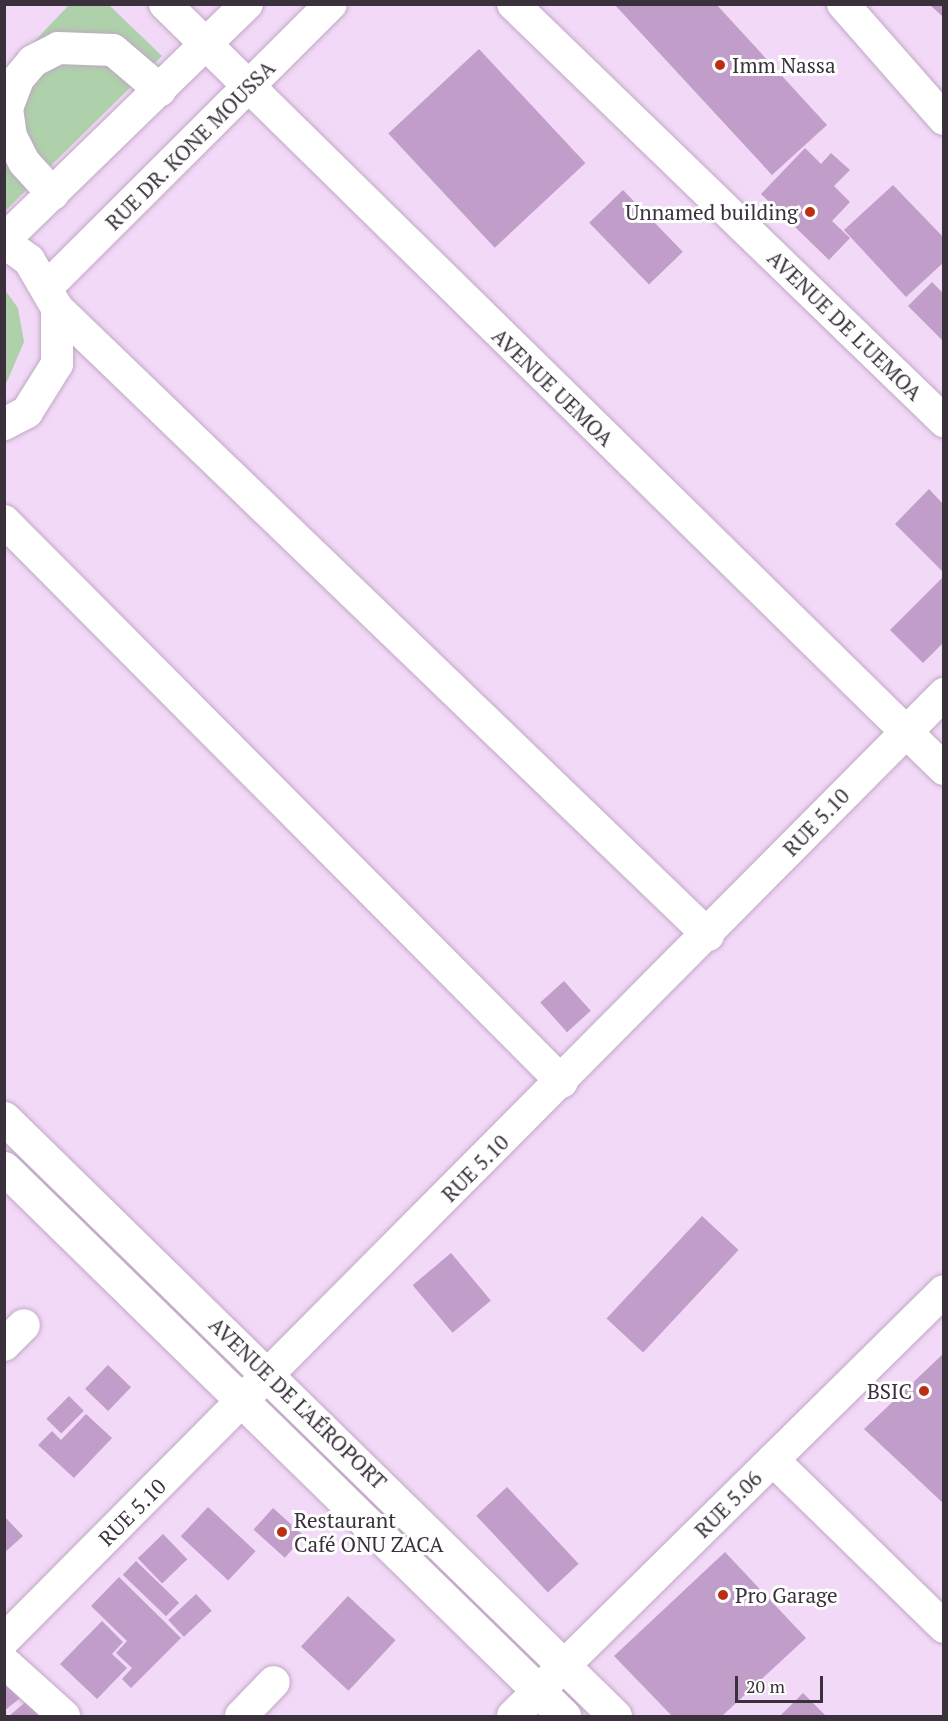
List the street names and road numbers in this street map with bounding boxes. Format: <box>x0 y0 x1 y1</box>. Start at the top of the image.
street label: RUE DR. KONE MOUSSA <box>100 55 280 235</box>
street label: AVENUE DE L'UEMOA <box>763 245 927 405</box>
street label: AVENUE UEMOA <box>487 323 619 451</box>
street label: RUE 5.10 <box>778 783 854 861</box>
street label: RUE 5.10 <box>436 1129 514 1207</box>
street label: AVENUE DE L'AÉROPORT <box>204 1312 392 1494</box>
street label: RUE 5.06 <box>689 1465 767 1543</box>
street label: RUE 5.10 <box>93 1473 171 1551</box>

